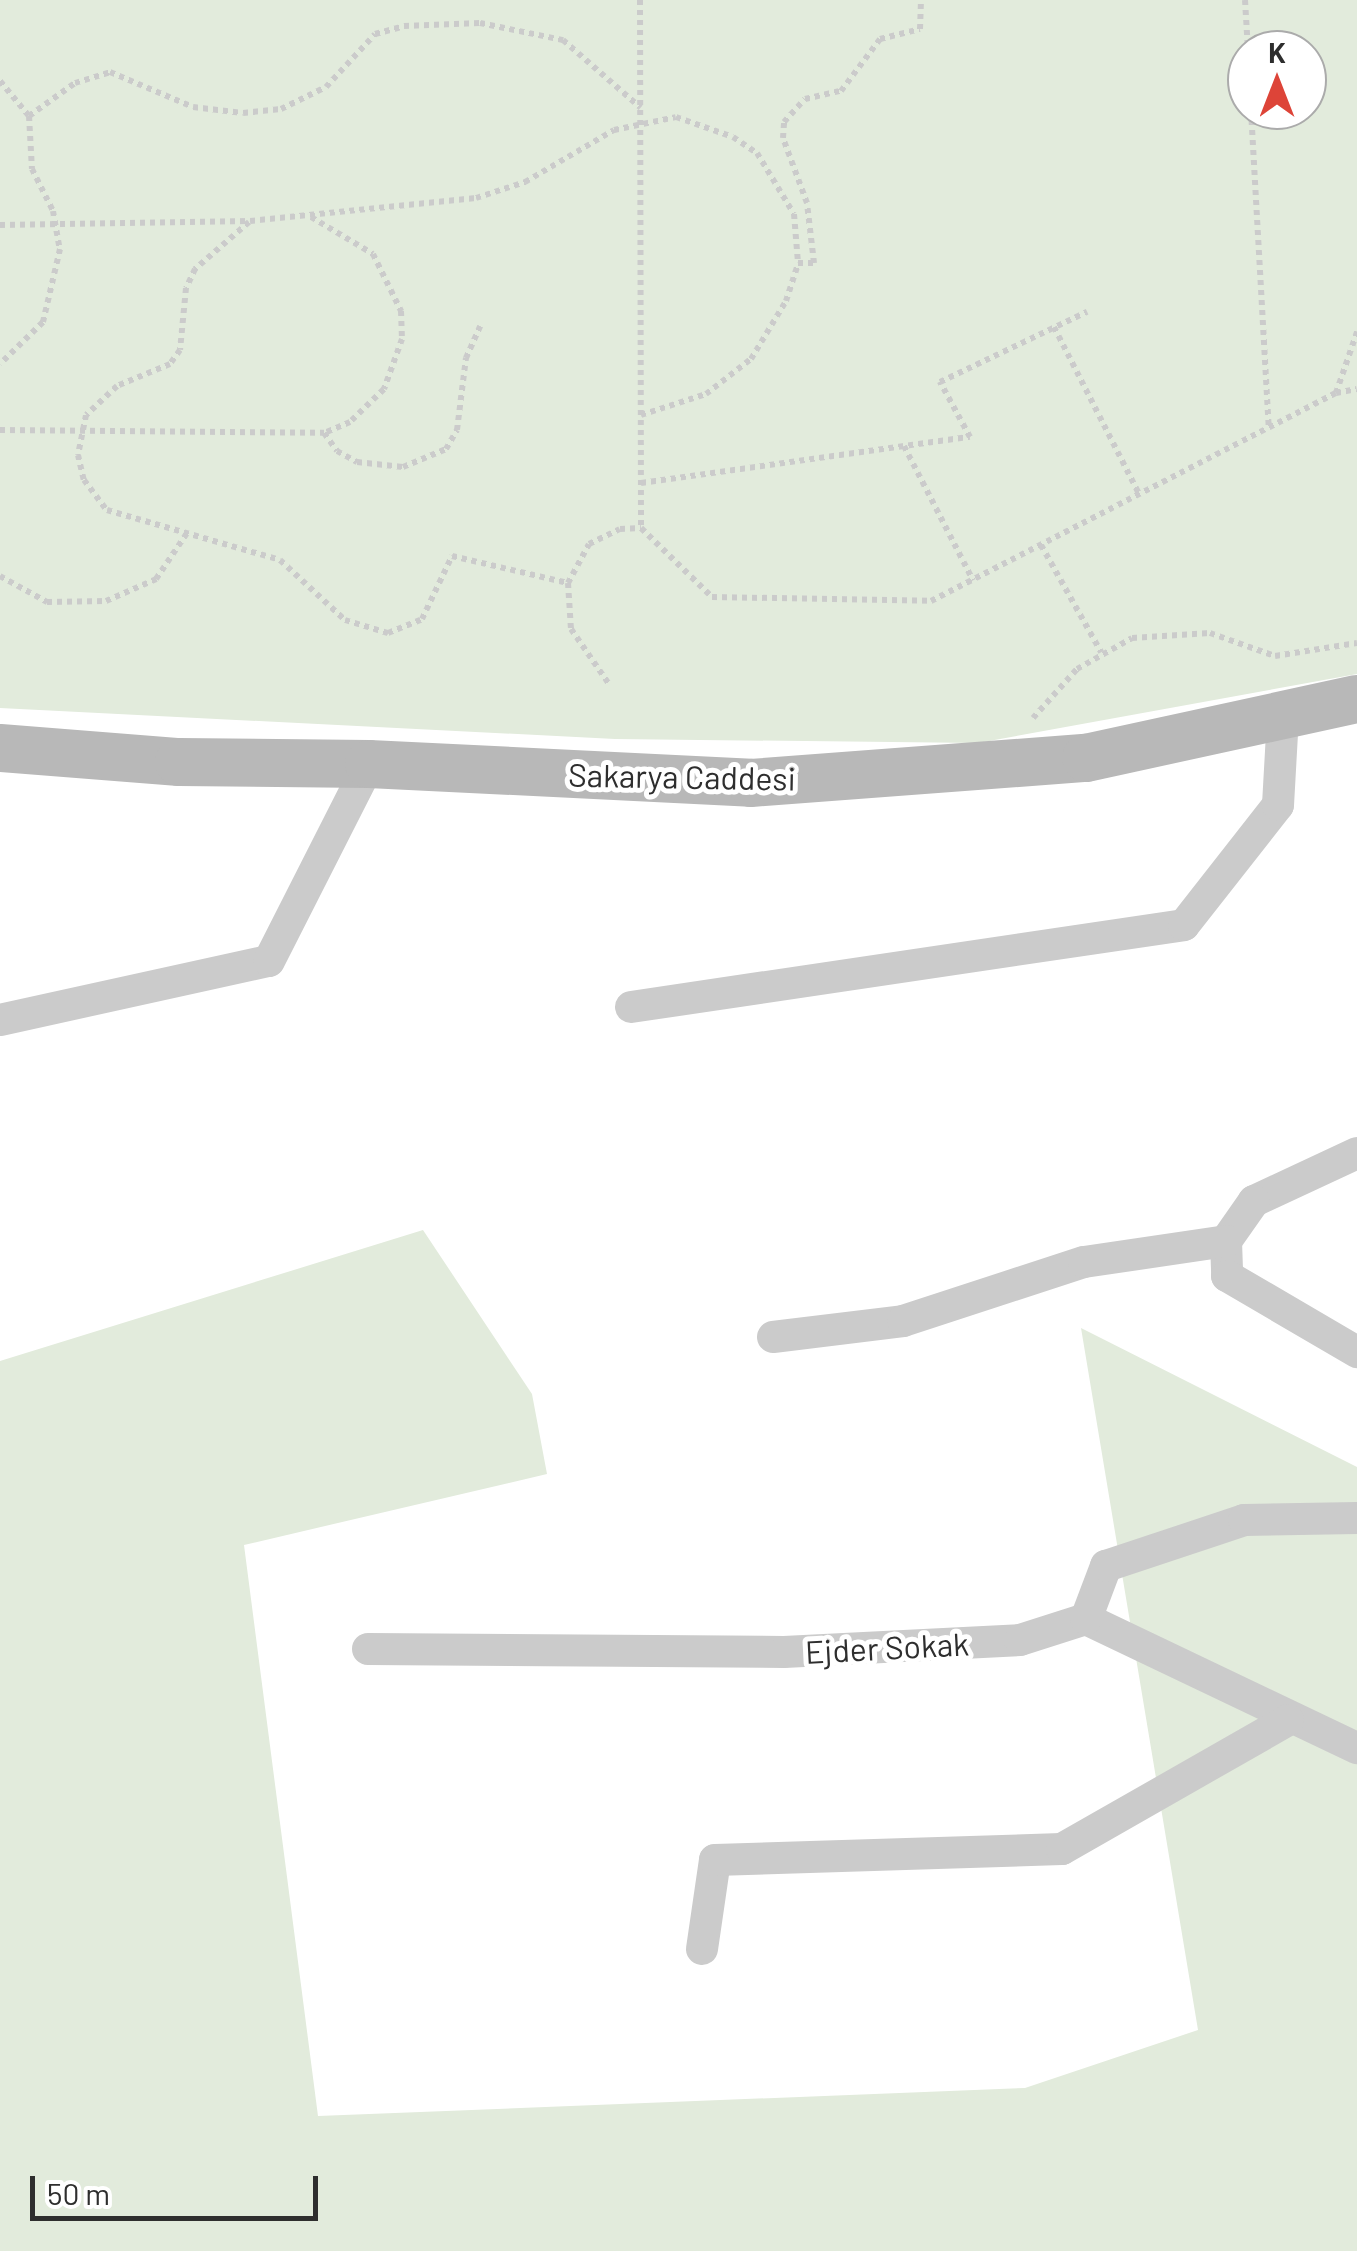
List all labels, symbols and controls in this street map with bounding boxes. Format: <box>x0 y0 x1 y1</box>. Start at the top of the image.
north arrow <box>1227 30 1327 130</box>
text: K <box>1268 35 1286 69</box>
street label: Sakarya Caddesi <box>568 755 796 797</box>
street label: Ejder Sokak <box>804 1624 970 1670</box>
scale bar <box>35 2156 322 2218</box>
text: 50 m <box>47 2175 110 2211</box>

